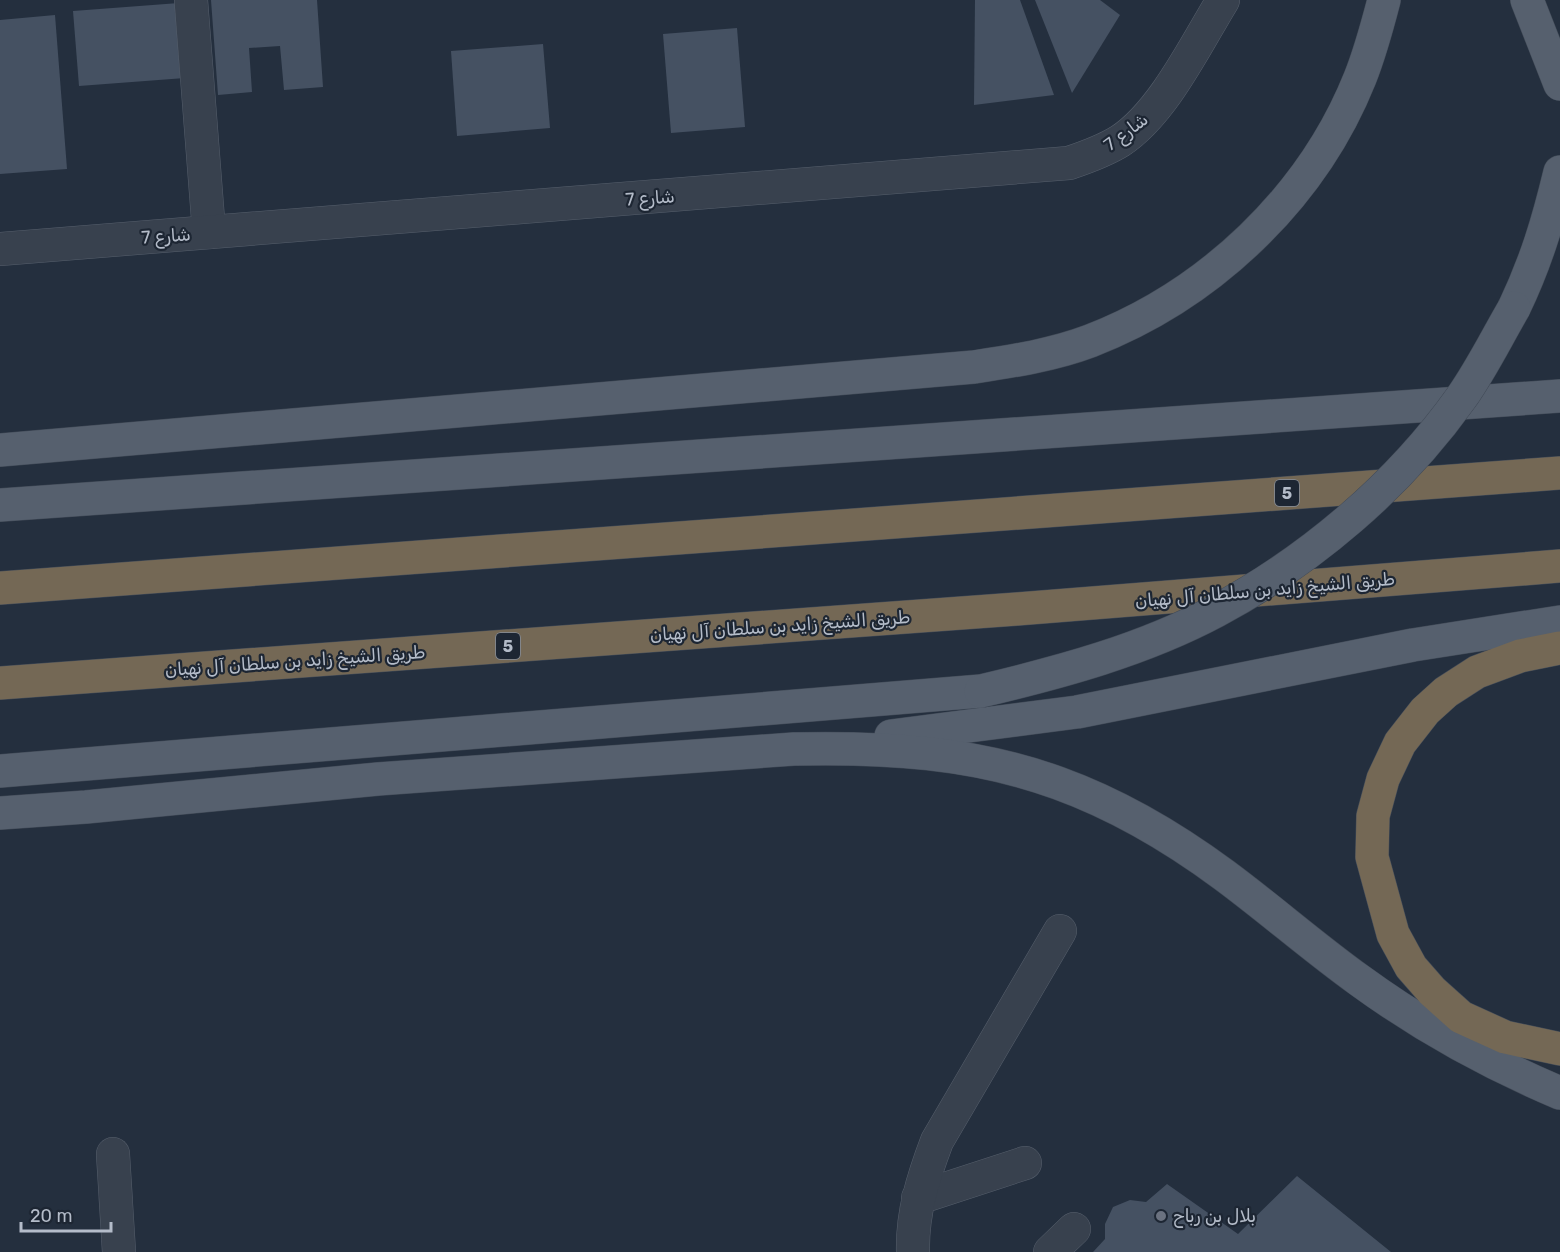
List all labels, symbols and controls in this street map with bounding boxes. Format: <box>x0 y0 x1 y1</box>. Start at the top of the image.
street label: شارع 7 <box>1100 108 1153 156</box>
street label: شارع 7 <box>625 185 676 212</box>
street label: شارع 7 <box>141 223 192 250</box>
road number: 5 <box>1275 480 1299 506</box>
street label: طريق الشيخ زايد بن سلطان آل نهيان <box>1134 568 1396 614</box>
street label: طريق الشيخ زايد بن سلطان آل نهيان <box>649 606 911 648</box>
road number: 5 <box>496 633 520 659</box>
street label: طريق الشيخ زايد بن سلطان آل نهيان <box>164 641 426 683</box>
scale bar <box>21 1195 111 1233</box>
text: 20 m <box>30 1205 72 1227</box>
place label: بلال بن رباح <box>1173 1205 1256 1228</box>
marker: بلال بن رباح <box>1154 1209 1168 1223</box>

